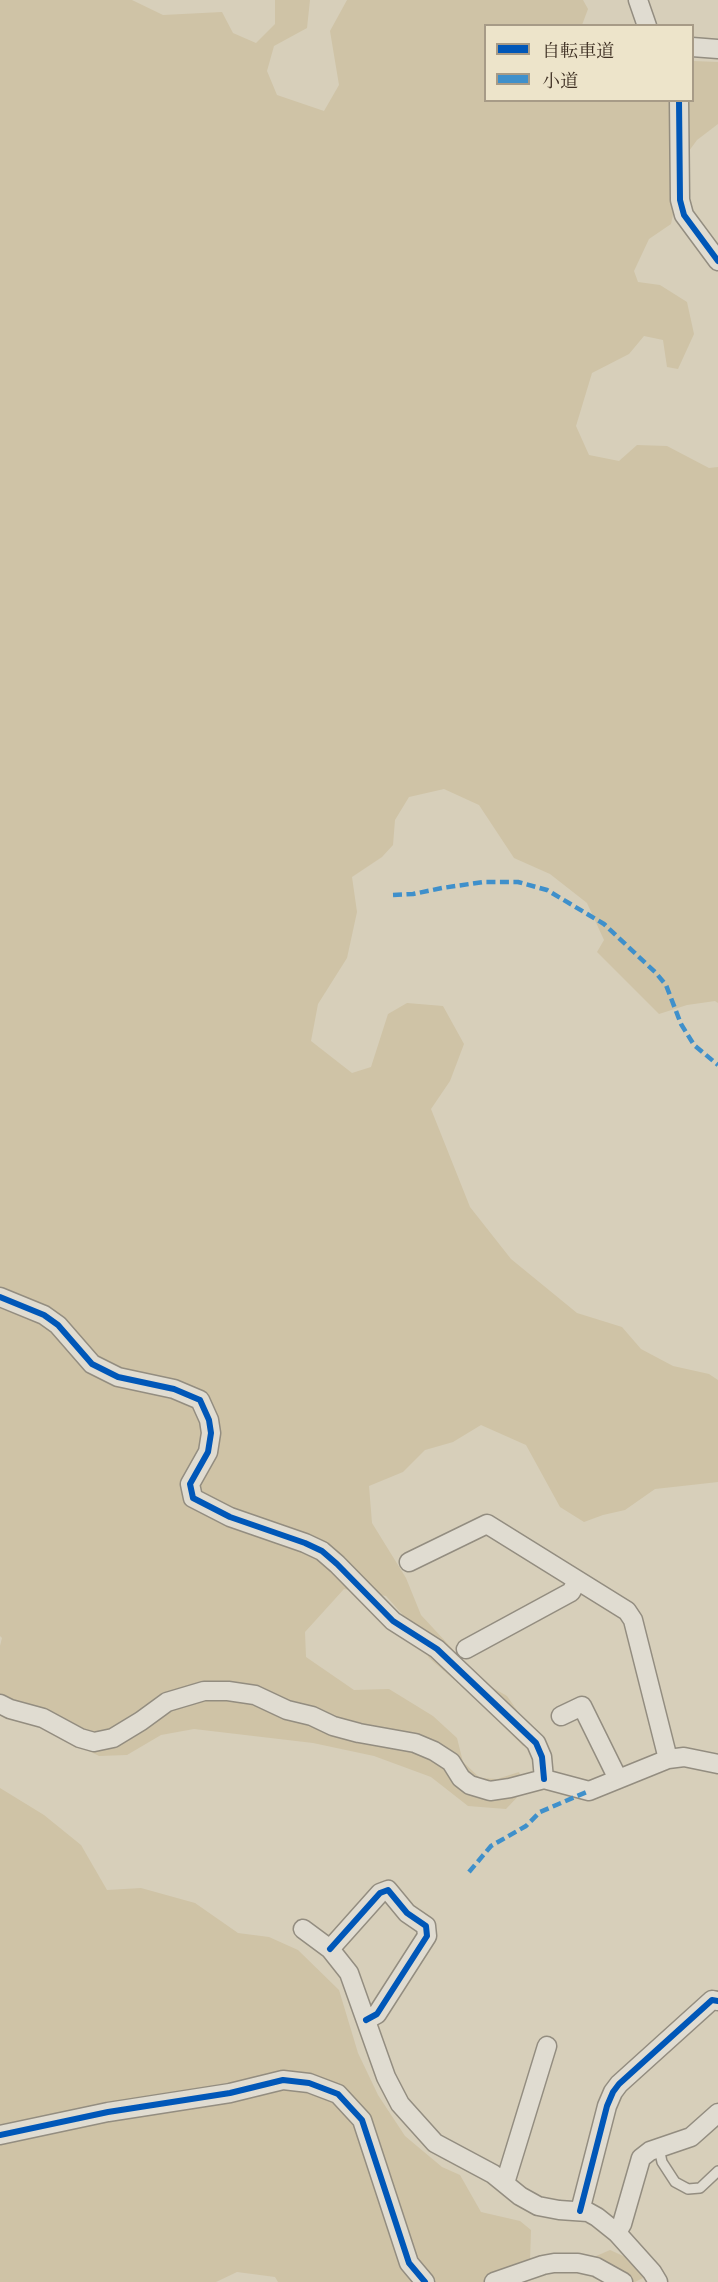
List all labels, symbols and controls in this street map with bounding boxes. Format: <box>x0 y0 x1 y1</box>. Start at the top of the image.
legend <box>484 24 694 102</box>
text: 自転車道 <box>542 40 614 62</box>
text: 小道 <box>542 70 578 92</box>

